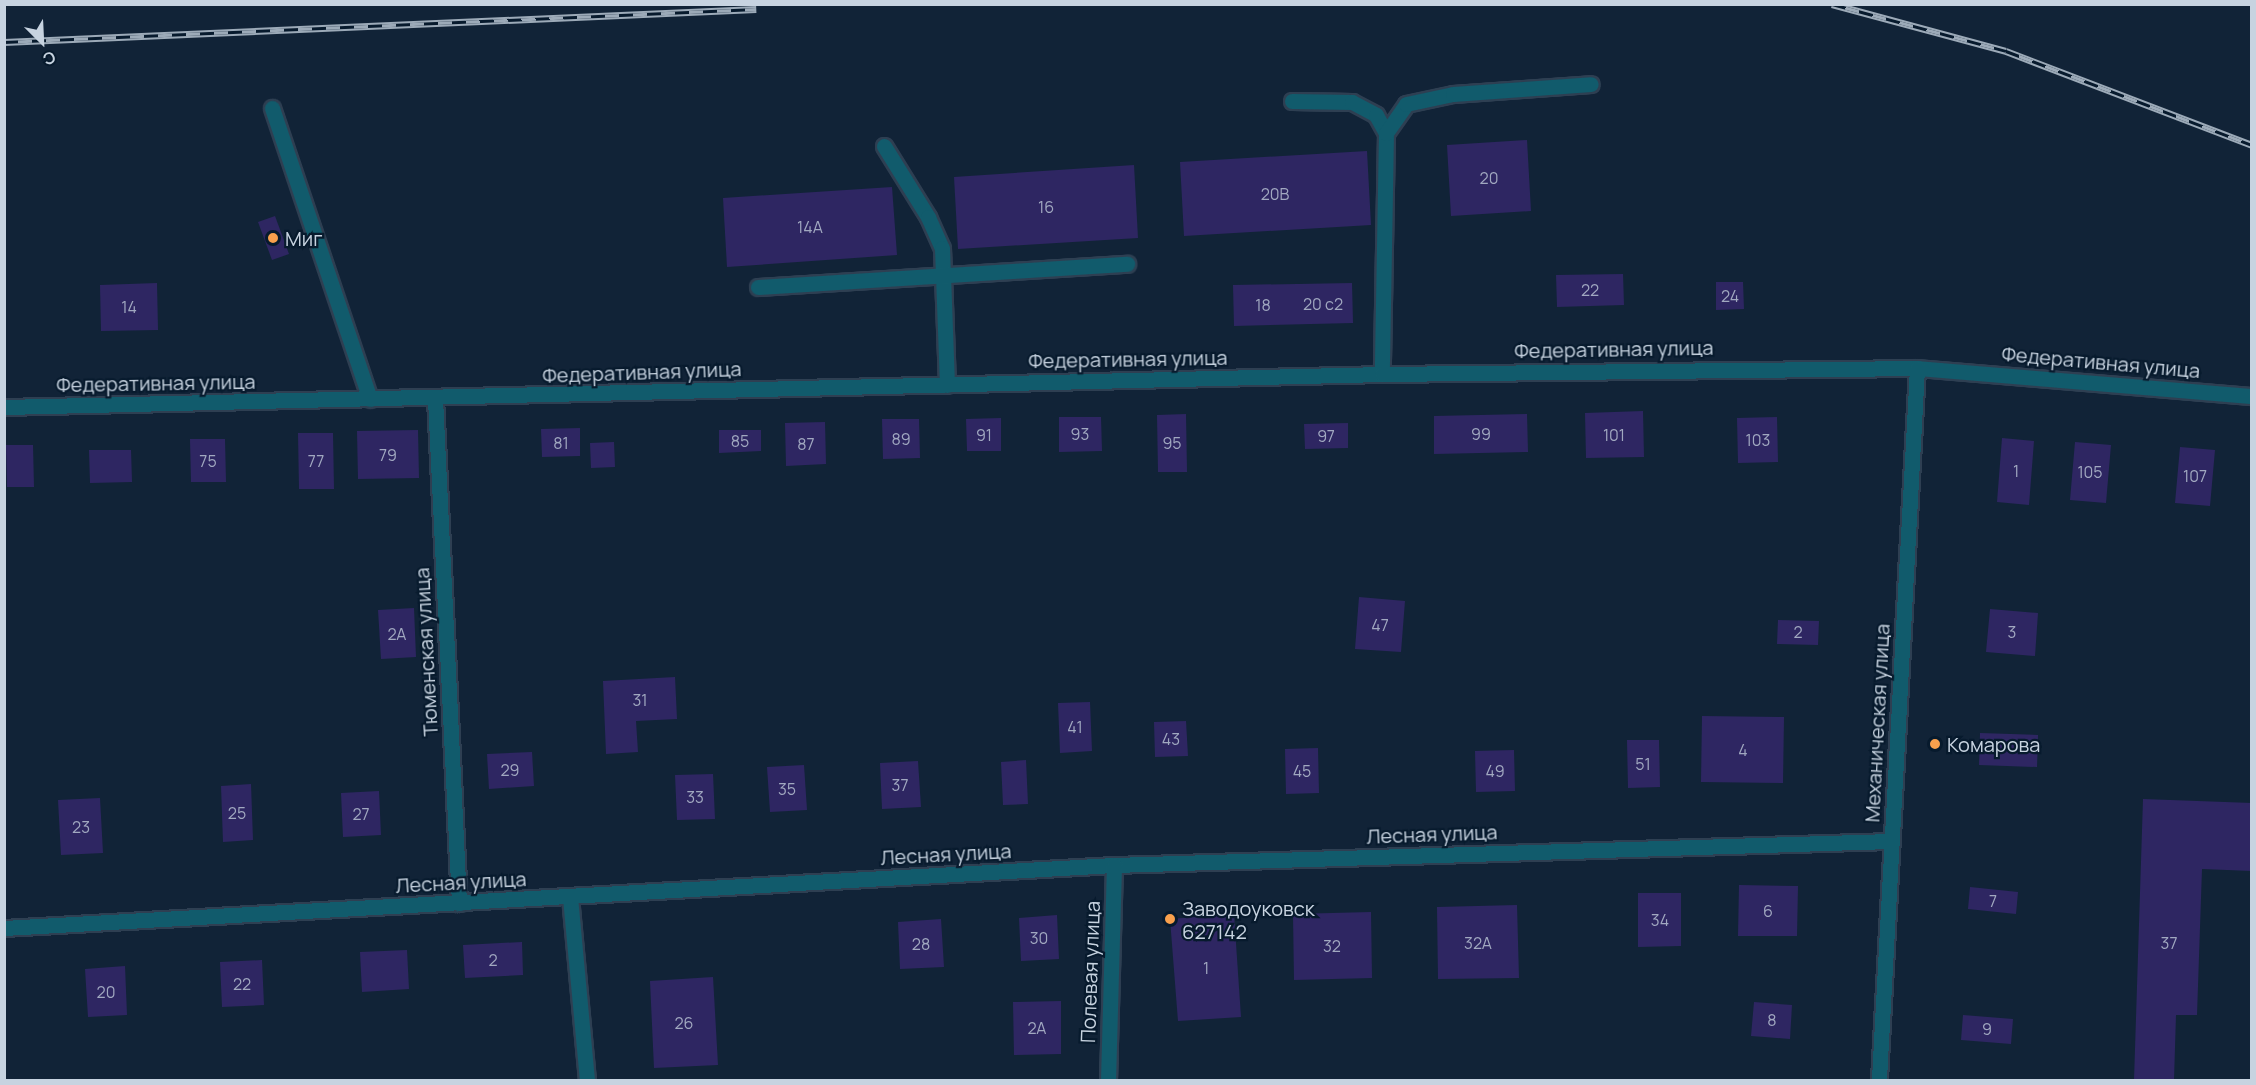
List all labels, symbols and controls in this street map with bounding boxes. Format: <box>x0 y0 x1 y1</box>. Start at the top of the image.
north arrow <box>12 12 72 72</box>
text: С <box>39 46 59 71</box>
house number: 20 <box>1480 168 1498 188</box>
house number: 20В <box>1261 184 1289 204</box>
house number: 16 <box>1038 197 1054 217</box>
house number: 14А <box>797 217 823 237</box>
place label: Миг <box>285 226 322 250</box>
marker: Миг <box>266 231 280 245</box>
house number: 22 <box>1581 280 1599 300</box>
house number: 24 <box>1721 286 1739 306</box>
house number: 20 с2 <box>1303 294 1343 314</box>
house number: 18 <box>1255 295 1271 315</box>
house number: 14 <box>121 297 137 317</box>
street label: Федеративная улица <box>1514 335 1714 363</box>
street label: Федеративная улица <box>2001 341 2201 383</box>
street label: Федеративная улица <box>1028 345 1228 373</box>
street label: Федеративная улица <box>542 357 742 387</box>
street label: Федеративная улица <box>56 369 256 397</box>
house number: 93 <box>1071 424 1089 444</box>
house number: 99 <box>1471 424 1491 444</box>
house number: 91 <box>976 425 992 445</box>
house number: 101 <box>1603 425 1625 445</box>
house number: 97 <box>1317 426 1335 446</box>
house number: 89 <box>891 429 911 449</box>
house number: 103 <box>1746 430 1770 450</box>
house number: 85 <box>731 431 749 451</box>
house number: 81 <box>553 433 569 453</box>
house number: 95 <box>1162 433 1182 453</box>
house number: 87 <box>797 434 815 454</box>
house number: 79 <box>379 445 397 465</box>
house number: 75 <box>199 451 217 471</box>
house number: 77 <box>308 451 324 471</box>
house number: 1 <box>2013 461 2019 481</box>
house number: 105 <box>2077 462 2103 482</box>
house number: 107 <box>2183 466 2207 486</box>
street label: Тюменская улица <box>410 567 442 737</box>
house number: 47 <box>1371 615 1389 635</box>
house number: 2 <box>1793 622 1803 642</box>
house number: 3 <box>2008 622 2016 642</box>
street label: Механическая улица <box>1860 623 1894 823</box>
house number: 2А <box>388 624 406 644</box>
house number: 31 <box>632 690 648 710</box>
house number: 41 <box>1067 717 1083 737</box>
house number: 43 <box>1162 729 1180 749</box>
place label: Комарова <box>1947 732 2040 756</box>
marker: Комарова <box>1928 737 1942 751</box>
house number: 4 <box>1738 740 1748 760</box>
house number: 51 <box>1635 754 1651 774</box>
house number: 29 <box>500 760 520 780</box>
house number: 45 <box>1293 761 1311 781</box>
house number: 49 <box>1485 761 1505 781</box>
house number: 37 <box>892 775 908 795</box>
house number: 35 <box>778 779 796 799</box>
house number: 33 <box>686 787 704 807</box>
house number: 25 <box>228 803 246 823</box>
house number: 27 <box>352 804 370 824</box>
house number: 23 <box>72 817 90 837</box>
street label: Лесная улица <box>1366 820 1498 848</box>
street label: Лесная улица <box>880 839 1012 869</box>
street label: Лесная улица <box>395 867 527 897</box>
house number: 7 <box>1989 891 1997 911</box>
place label: Заводоуковск 627142 <box>1182 896 1315 943</box>
street label: Полевая улица <box>1076 901 1104 1043</box>
house number: 6 <box>1763 901 1773 921</box>
house number: 34 <box>1651 910 1669 930</box>
marker: Заводоуковск 627142 <box>1163 912 1177 926</box>
house number: 30 <box>1030 928 1048 948</box>
house number: 32А <box>1464 933 1492 953</box>
house number: 37 <box>2161 933 2177 953</box>
house number: 28 <box>912 934 930 954</box>
house number: 32 <box>1323 936 1341 956</box>
house number: 2 <box>488 950 498 970</box>
house number: 1 <box>1203 958 1209 978</box>
house number: 22 <box>233 974 251 994</box>
house number: 20 <box>97 982 115 1002</box>
house number: 8 <box>1767 1010 1777 1030</box>
house number: 26 <box>674 1013 694 1033</box>
house number: 2А <box>1028 1018 1046 1038</box>
house number: 9 <box>1982 1019 1992 1039</box>

